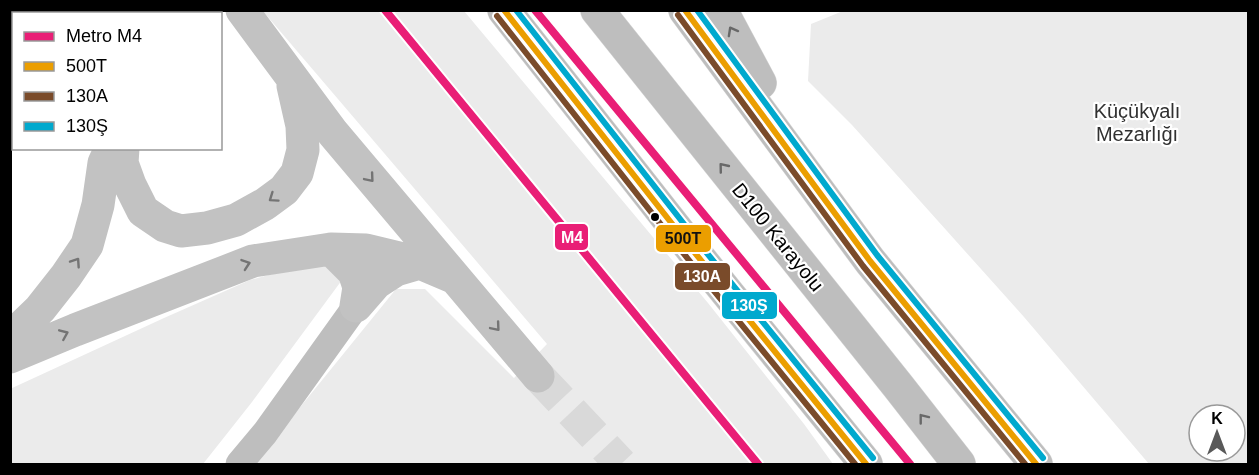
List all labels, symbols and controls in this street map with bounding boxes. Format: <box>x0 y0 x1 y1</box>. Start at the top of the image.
legend <box>12 12 222 150</box>
text: Metro M4 <box>66 26 142 46</box>
one-way arrow <box>727 27 739 37</box>
text: 500T <box>66 56 107 76</box>
text: 130A <box>66 86 108 106</box>
park label: Küçükyalı Mezarlığı <box>1094 100 1180 145</box>
text: 130Ş <box>66 116 108 136</box>
one-way arrow <box>719 163 730 174</box>
one-way arrow <box>363 171 374 182</box>
street label: D100 Karayolu <box>728 179 828 295</box>
one-way arrow <box>269 191 280 202</box>
unlabelled marker <box>649 211 661 223</box>
line badge: M4 <box>554 223 589 251</box>
line badge: 500T <box>655 224 712 253</box>
text: M4 <box>561 229 583 246</box>
text: 500T <box>665 230 701 247</box>
one-way arrow <box>69 257 80 268</box>
one-way arrow <box>240 259 251 272</box>
line badge: 130A <box>674 262 731 291</box>
text: 130A <box>683 268 722 285</box>
line badge: 130Ş <box>721 291 778 320</box>
text: 130Ş <box>730 297 768 314</box>
one-way arrow <box>489 320 500 331</box>
one-way arrow <box>58 329 69 341</box>
north arrow <box>1187 403 1247 463</box>
text: K <box>1211 410 1223 427</box>
one-way arrow <box>919 414 930 425</box>

